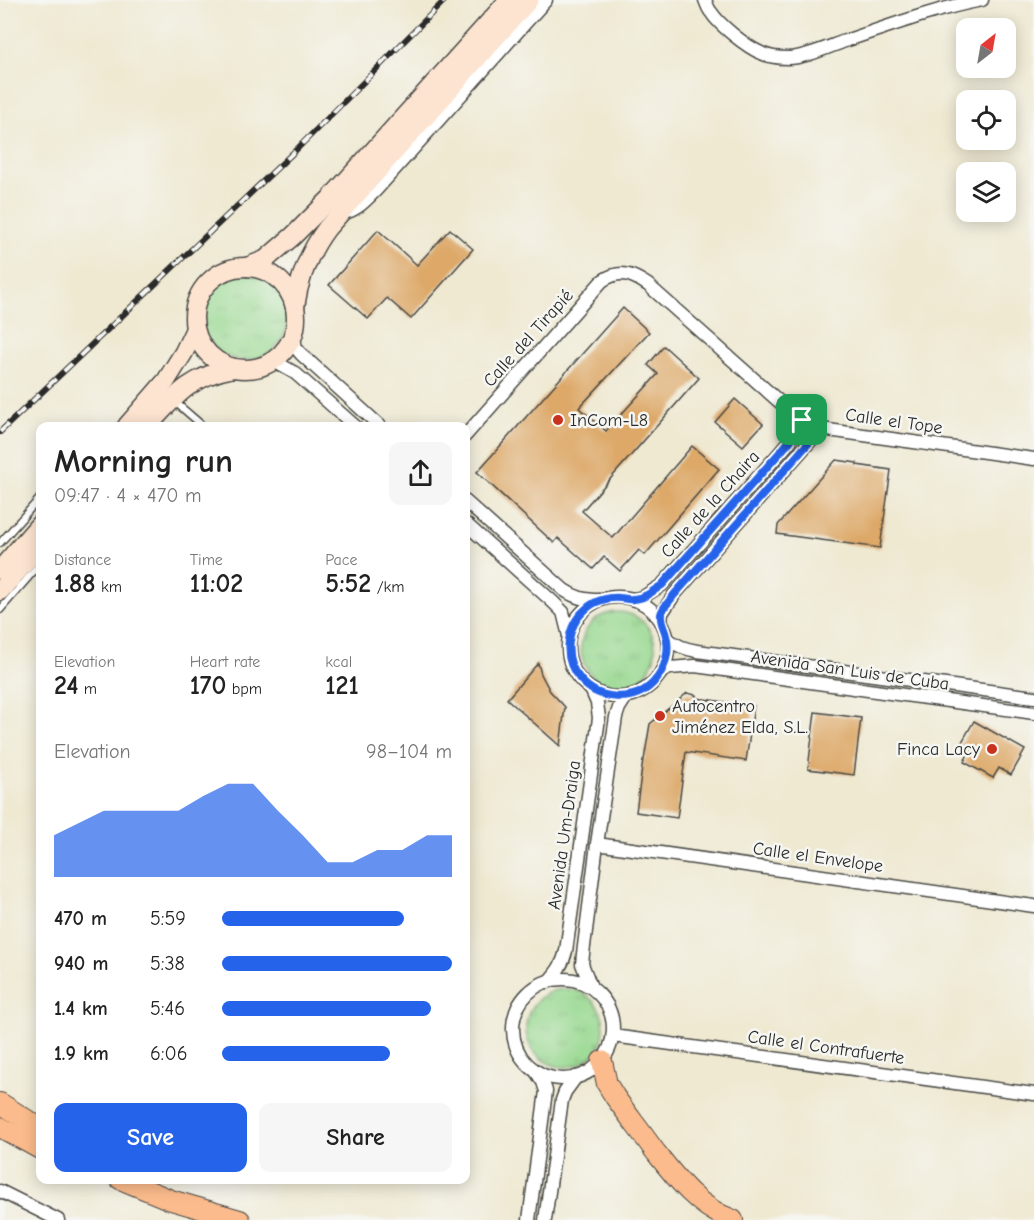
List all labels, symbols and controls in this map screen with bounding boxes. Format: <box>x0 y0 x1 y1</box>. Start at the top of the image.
north arrow <box>956 18 1016 78</box>
map controls <box>956 18 1016 222</box>
button: locate <box>956 90 1016 150</box>
button: layers <box>956 162 1016 222</box>
street label: Calle del Tirapié <box>479 285 578 391</box>
pin <box>776 394 827 445</box>
icon: arrive <box>785 403 818 436</box>
street label: Calle el Tope <box>844 404 944 439</box>
place label: InCom-L8 <box>570 410 648 431</box>
marker: InCom-L8 <box>551 413 565 427</box>
text: Morning run <box>54 442 233 480</box>
button: share <box>389 442 452 505</box>
street label: Calle de la Chaira <box>657 446 764 562</box>
text: 09:47 · 4 × 470 m <box>54 484 202 507</box>
text: Distance <box>54 551 111 569</box>
text: Time <box>190 551 223 569</box>
text: Pace <box>325 551 358 569</box>
text: 1.88 <box>54 569 96 599</box>
text: 11:02 <box>190 569 243 599</box>
text: 5:52 <box>325 569 371 599</box>
text: km <box>96 578 122 596</box>
text: /km <box>371 578 405 596</box>
street label: Avenida San Luis de Cuba <box>749 646 950 695</box>
text: Elevation <box>54 653 115 671</box>
text: Heart rate <box>190 653 260 671</box>
text: kcal <box>325 653 352 671</box>
text: 24 <box>54 671 78 701</box>
text: 170 <box>190 671 226 701</box>
text: 121 <box>325 671 359 701</box>
text: m <box>78 680 97 698</box>
text: bpm <box>226 680 262 698</box>
place label: Autocentro Jiménez Elda, S.L. <box>672 696 808 738</box>
marker: Autocentro Jiménez Elda, S.L. <box>653 709 667 723</box>
place label: Finca Lacy <box>897 739 981 760</box>
text: Elevation <box>54 740 131 763</box>
text: 98–104 m <box>366 740 452 763</box>
marker: Finca Lacy <box>985 742 999 756</box>
street label: Avenida Um-Draiga <box>544 759 585 911</box>
street label: Calle el Envelope <box>751 838 884 877</box>
text: 470 m <box>54 907 107 930</box>
text: 5:59 <box>150 907 186 930</box>
text: 940 m <box>54 952 108 975</box>
text: 5:38 <box>150 952 185 975</box>
text: 1.4 km <box>54 997 108 1020</box>
text: 5:46 <box>150 997 185 1020</box>
street label: Calle el Contrafuerte <box>746 1026 906 1069</box>
text: 1.9 km <box>54 1042 109 1065</box>
text: 6:06 <box>150 1042 187 1065</box>
button: Save <box>54 1103 247 1172</box>
button: Share <box>259 1103 452 1172</box>

